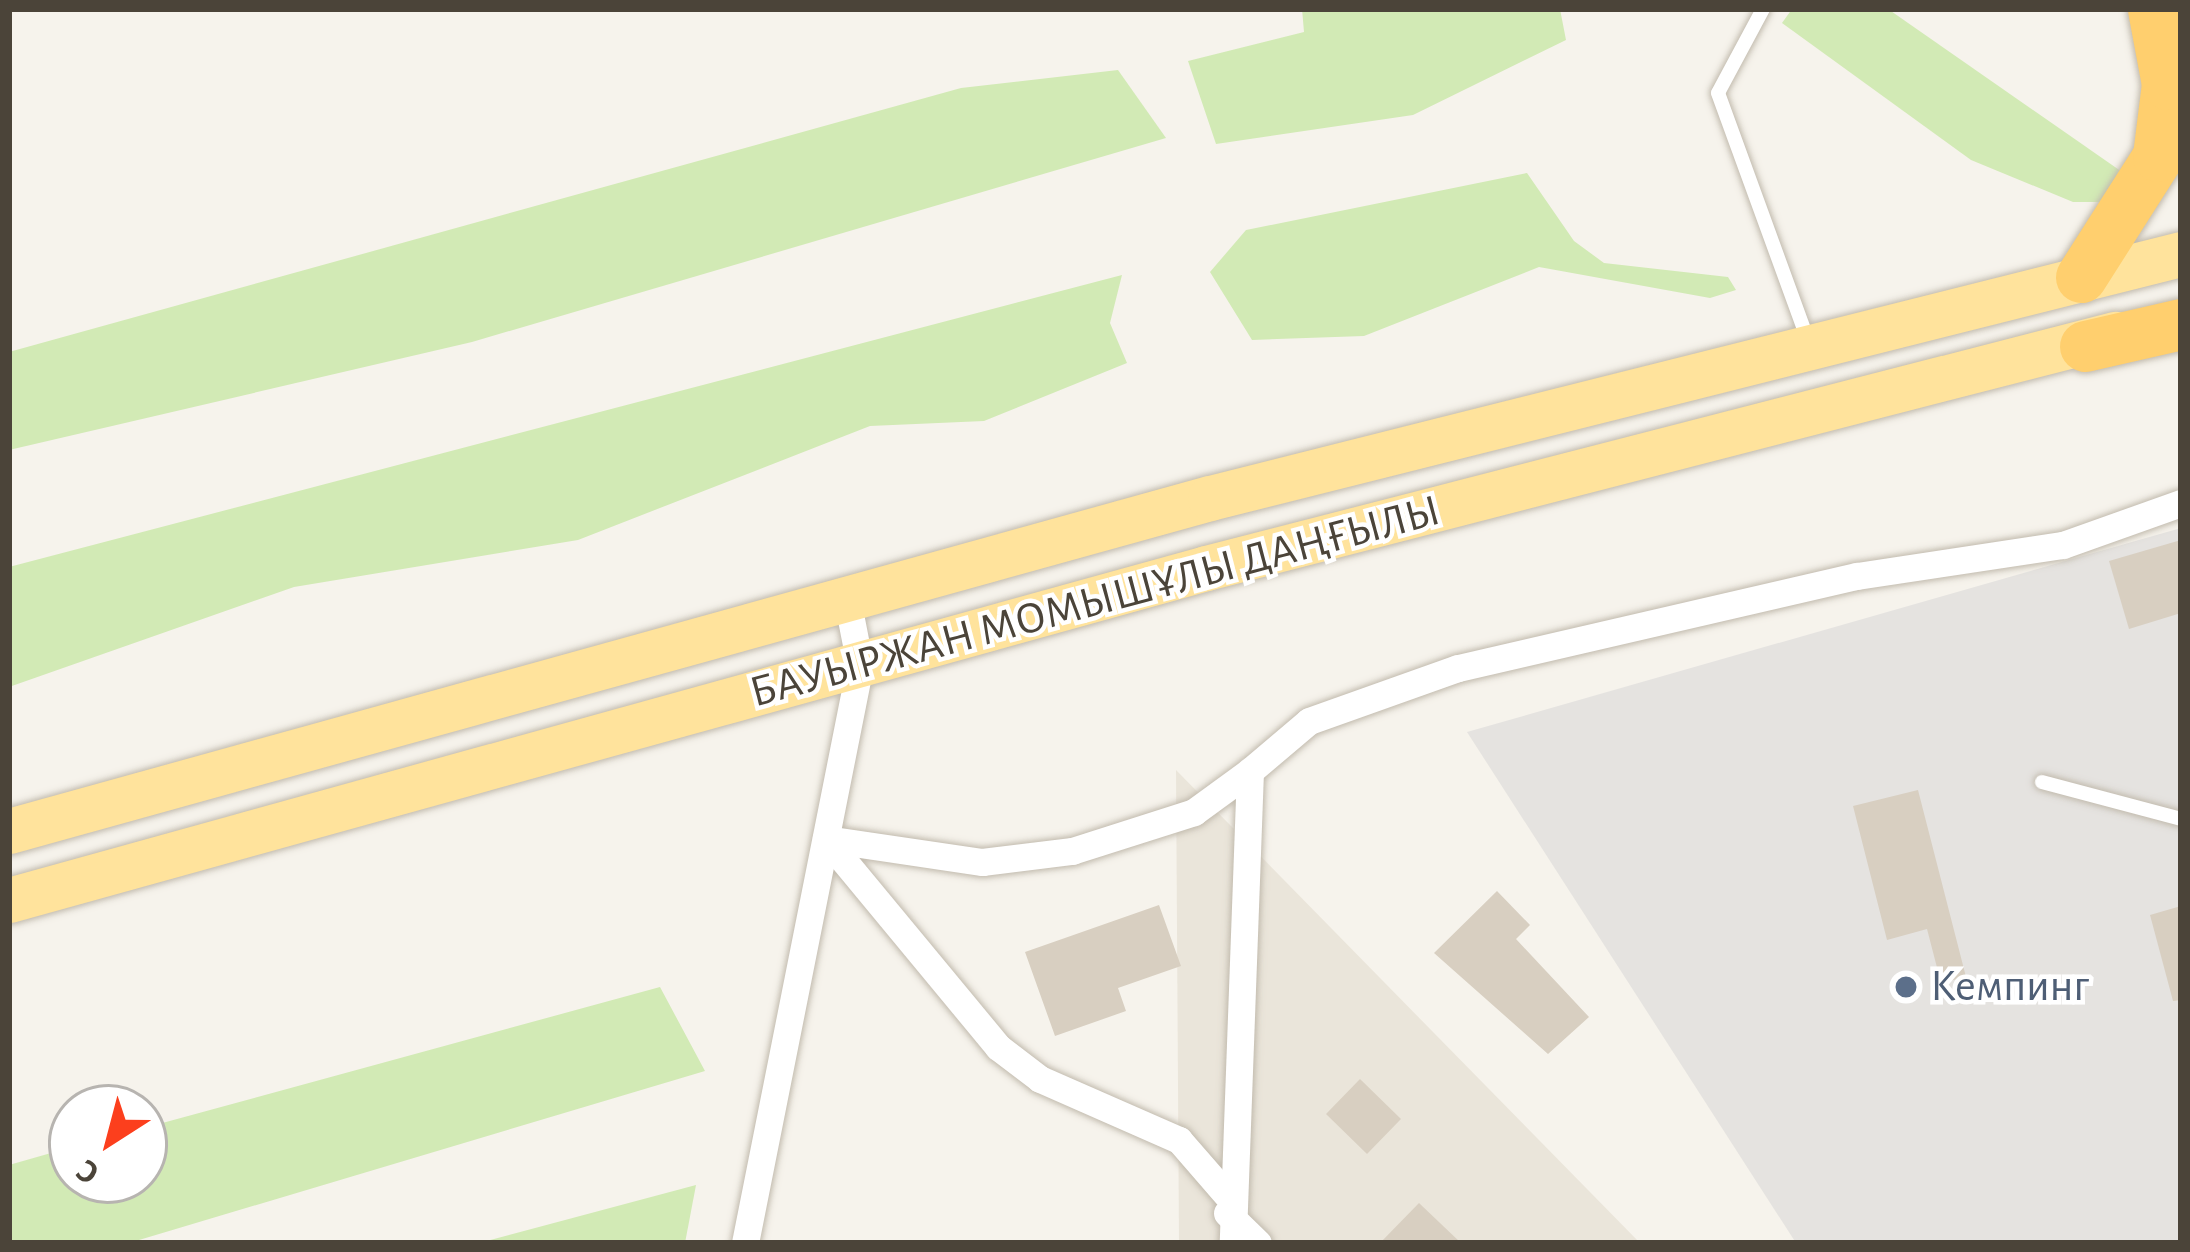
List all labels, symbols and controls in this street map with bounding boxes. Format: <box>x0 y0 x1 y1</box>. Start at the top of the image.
street label: БАУЫРЖАН МОМЫШҰЛЫ ДАҢҒЫЛЫ <box>744 484 1446 720</box>
place label: Кемпинг <box>1930 960 2089 1014</box>
marker: Кемпинг <box>1893 974 1919 1000</box>
north arrow <box>48 1084 168 1204</box>
text: С <box>71 1152 105 1190</box>

